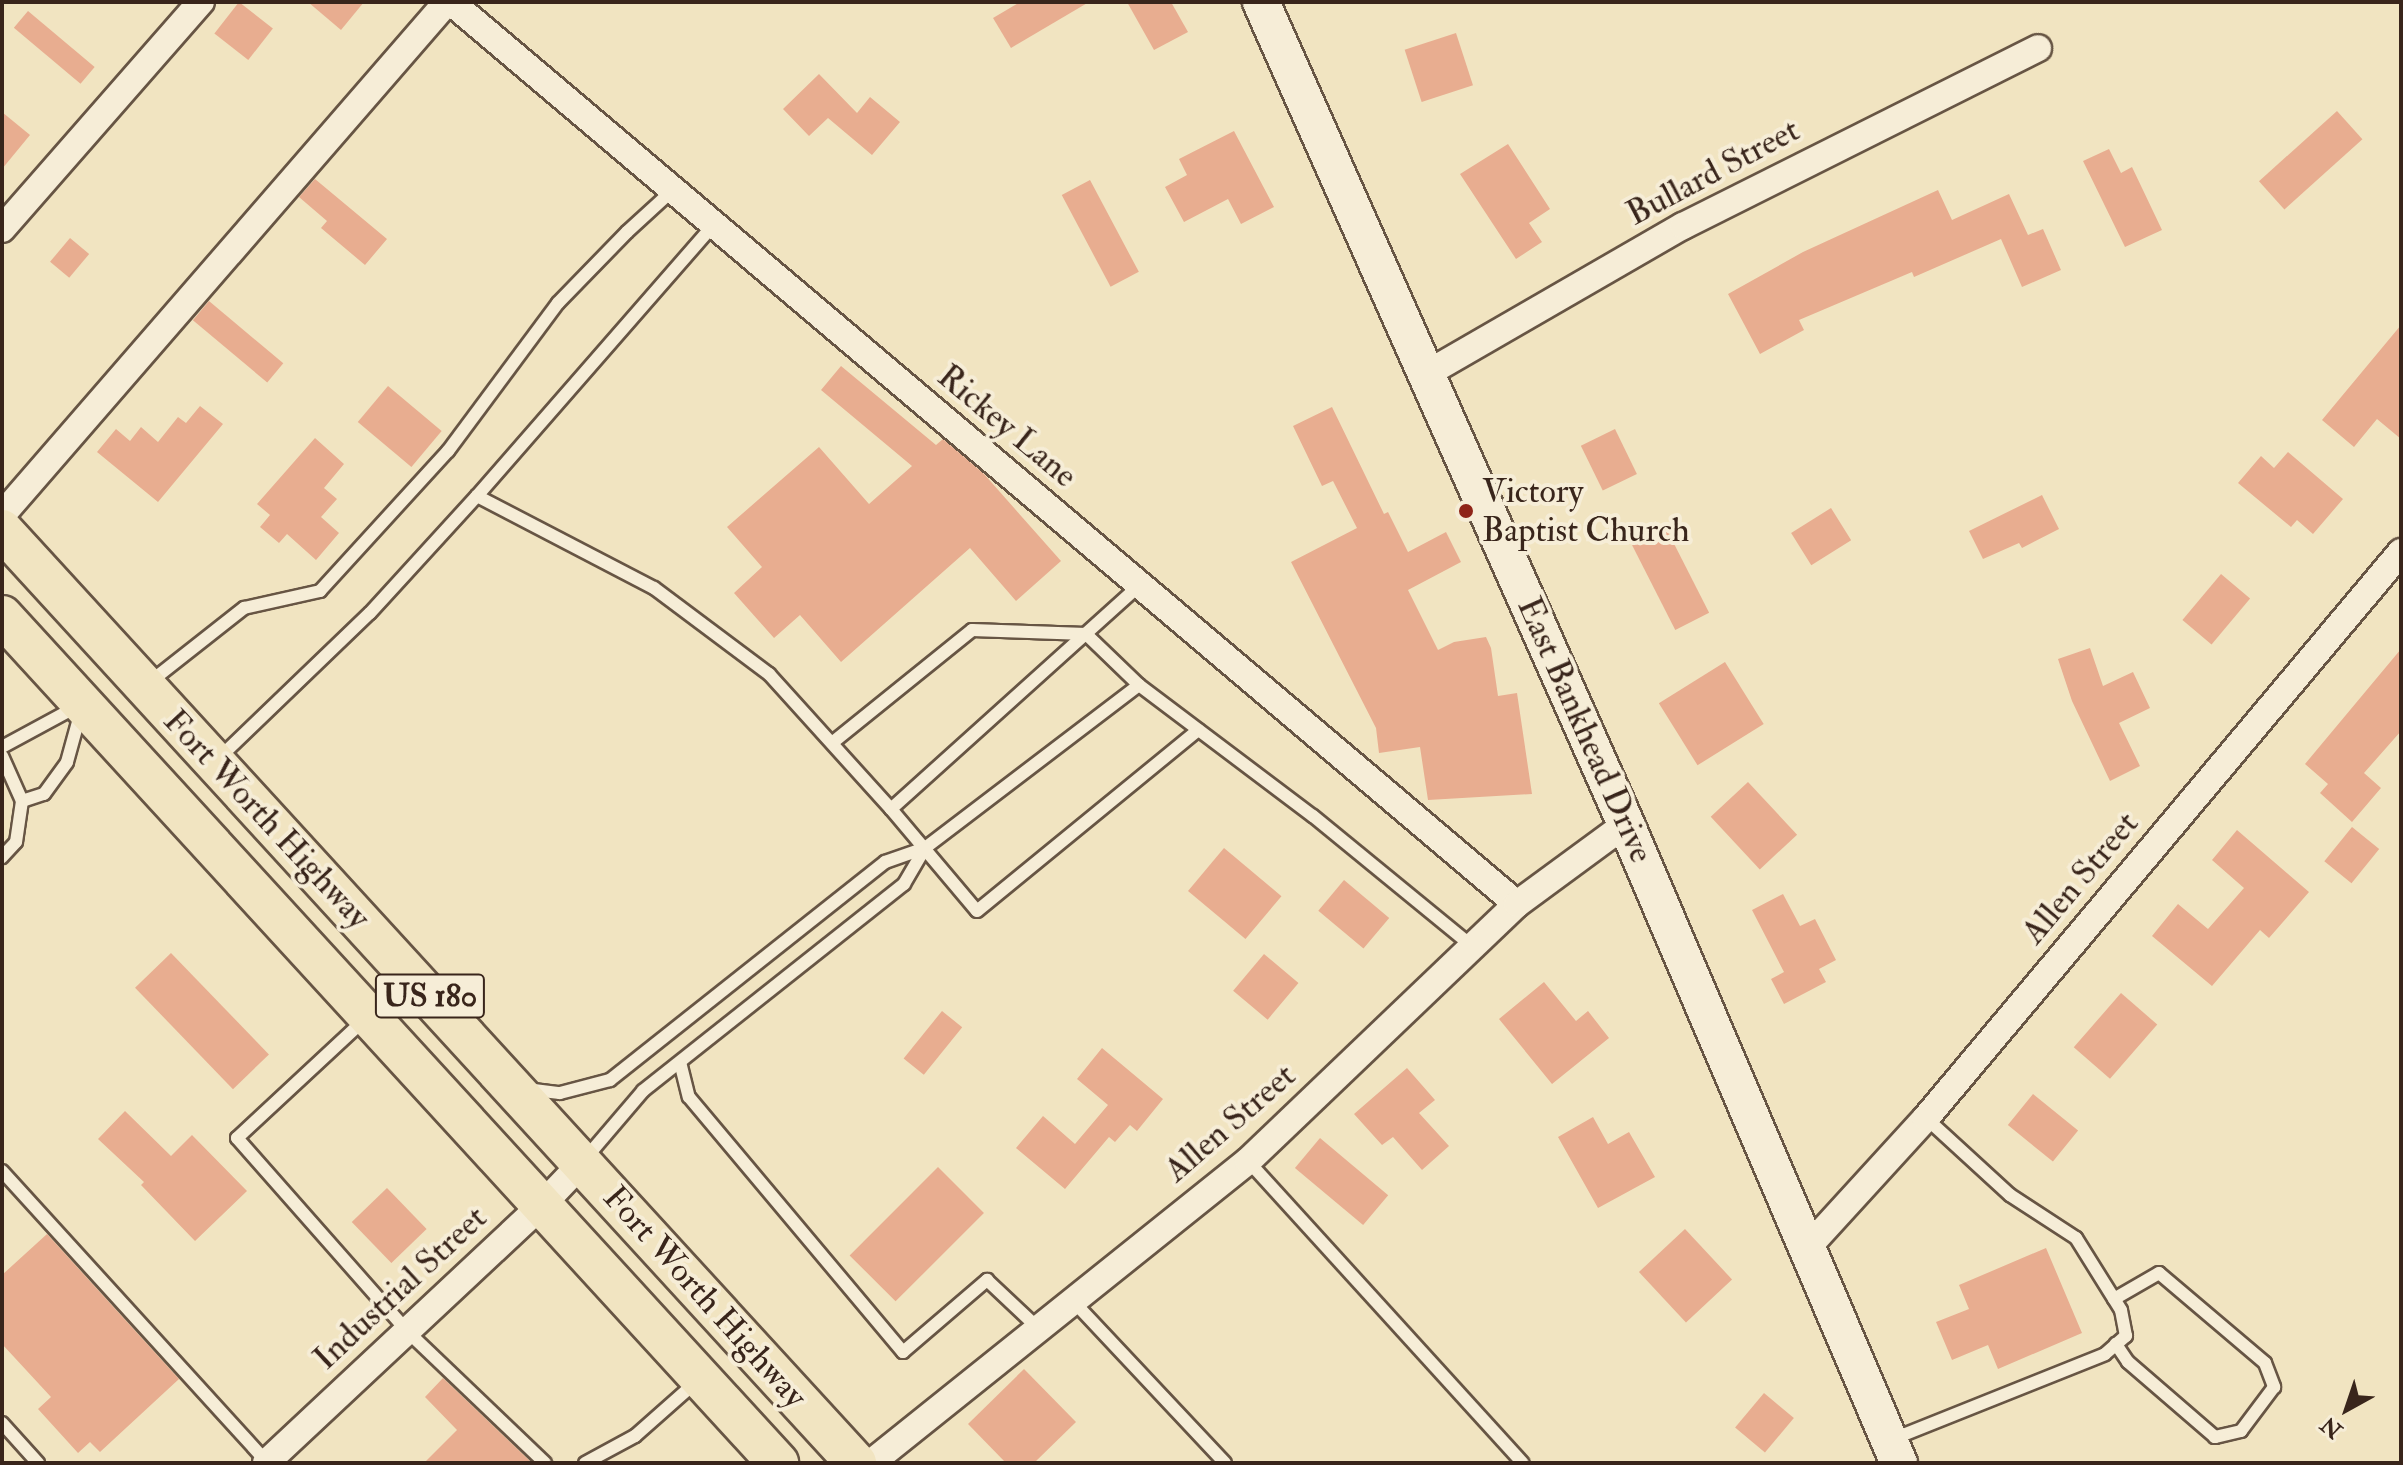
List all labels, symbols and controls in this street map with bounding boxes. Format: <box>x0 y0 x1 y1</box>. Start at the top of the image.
street label: Bullard Street <box>1620 109 1806 235</box>
street label: Rickey Lane <box>929 356 1085 496</box>
place label: Victory Baptist Church <box>1482 471 1690 550</box>
marker: Victory Baptist Church <box>1457 502 1475 520</box>
street label: East Bankhead Drive <box>1508 591 1662 869</box>
street label: Fort Worth Highway <box>155 701 379 937</box>
street label: Allen Street <box>2013 804 2147 952</box>
road number: US 180 <box>374 968 486 1024</box>
street label: Allen Street <box>1156 1055 1304 1191</box>
street label: Fort Worth Highway <box>595 1178 815 1416</box>
street label: Industrial Street <box>305 1197 495 1379</box>
north arrow <box>2307 1369 2387 1449</box>
text: N <box>2315 1410 2348 1444</box>

